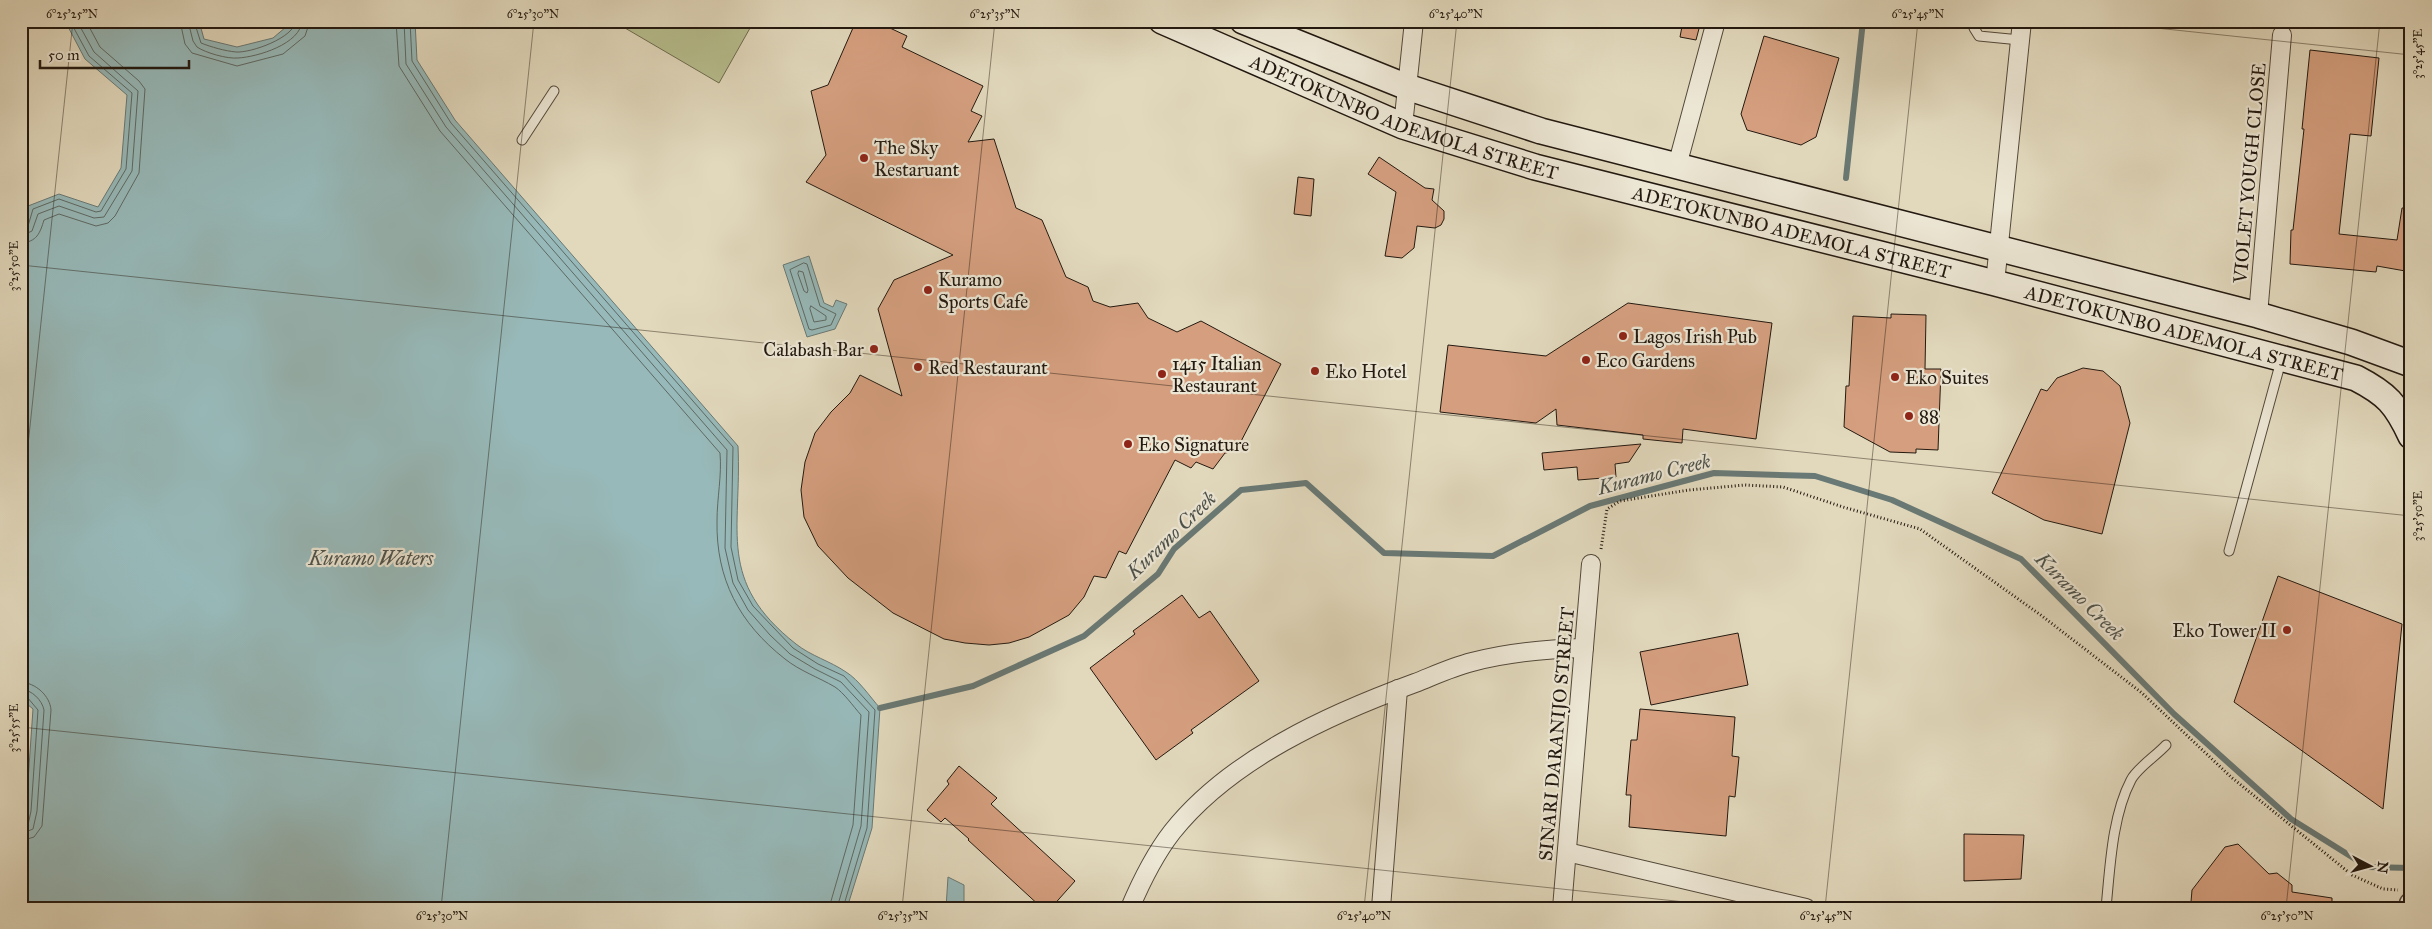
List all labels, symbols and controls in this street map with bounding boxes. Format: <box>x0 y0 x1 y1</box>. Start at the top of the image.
text: 6°25'25"N <box>46 7 98 21</box>
text: 6°25'30"N <box>507 7 559 21</box>
text: 6°25'35"N <box>969 7 1021 21</box>
text: 6°25'40"N <box>1429 7 1483 21</box>
text: 6°25'45"N <box>1892 7 1944 21</box>
text: 3°25'45"E <box>2411 29 2425 79</box>
scale bar <box>40 38 189 70</box>
text: 50 m <box>48 46 80 64</box>
street label: ADETOKUNBO ADEMOLA STREET <box>1245 49 1561 184</box>
street label: VIOLET YOUGH CLOSE <box>2228 61 2271 285</box>
place label: The Sky Restaruant <box>874 136 959 181</box>
marker: The Sky Restaruant <box>858 152 870 164</box>
street label: ADETOKUNBO ADEMOLA STREET <box>1629 181 1954 283</box>
text: 3°25'50"E <box>7 240 21 291</box>
place label: Kuramo Sports Cafe <box>938 268 1028 313</box>
street label: ADETOKUNBO ADEMOLA STREET <box>2022 280 2345 386</box>
marker: Kuramo Sports Cafe <box>922 284 934 296</box>
place label: Lagos Irish Pub <box>1633 325 1757 349</box>
marker: Lagos Irish Pub <box>1617 330 1629 342</box>
place label: Calabash Bar <box>763 338 865 361</box>
marker: Calabash Bar <box>868 343 880 355</box>
place label: Eco Gardens <box>1596 349 1695 372</box>
place label: 1415 Italian Restaurant <box>1172 352 1262 397</box>
marker: Eco Gardens <box>1580 354 1592 366</box>
place label: Red Restaurant <box>928 356 1048 379</box>
place label: Eko Hotel <box>1325 360 1408 383</box>
marker: Red Restaurant <box>912 361 924 373</box>
marker: Eko Hotel <box>1309 365 1321 377</box>
place label: Eko Suites <box>1905 366 1989 389</box>
marker: 1415 Italian Restaurant <box>1156 368 1168 380</box>
marker: Eko Suites <box>1889 371 1901 383</box>
place label: 88 <box>1919 405 1939 428</box>
marker: 88 <box>1903 410 1915 422</box>
place label: Eko Signature <box>1138 433 1249 457</box>
marker: Eko Signature <box>1122 438 1134 450</box>
water label: Kuramo Creek <box>1594 448 1713 500</box>
water label: Kuramo Creek <box>1120 486 1221 584</box>
text: 3°25'50"E <box>2411 490 2425 541</box>
water label: Kuramo Waters <box>308 546 435 570</box>
water label: Kuramo Creek <box>2030 546 2129 645</box>
street label: SINARI DARANIJO STREET <box>1534 606 1580 862</box>
place label: Eko Tower II <box>2172 619 2277 642</box>
marker: Eko Tower II <box>2281 624 2293 636</box>
text: 3°25'55"E <box>7 703 21 752</box>
north arrow <box>2344 842 2394 892</box>
text: N <box>2373 861 2392 874</box>
text: 6°25'30"N <box>416 909 468 923</box>
text: 6°25'35"N <box>877 909 929 923</box>
text: 6°25'40"N <box>1337 909 1391 923</box>
text: 6°25'45"N <box>1800 909 1852 923</box>
text: 6°25'50"N <box>2260 909 2314 923</box>

